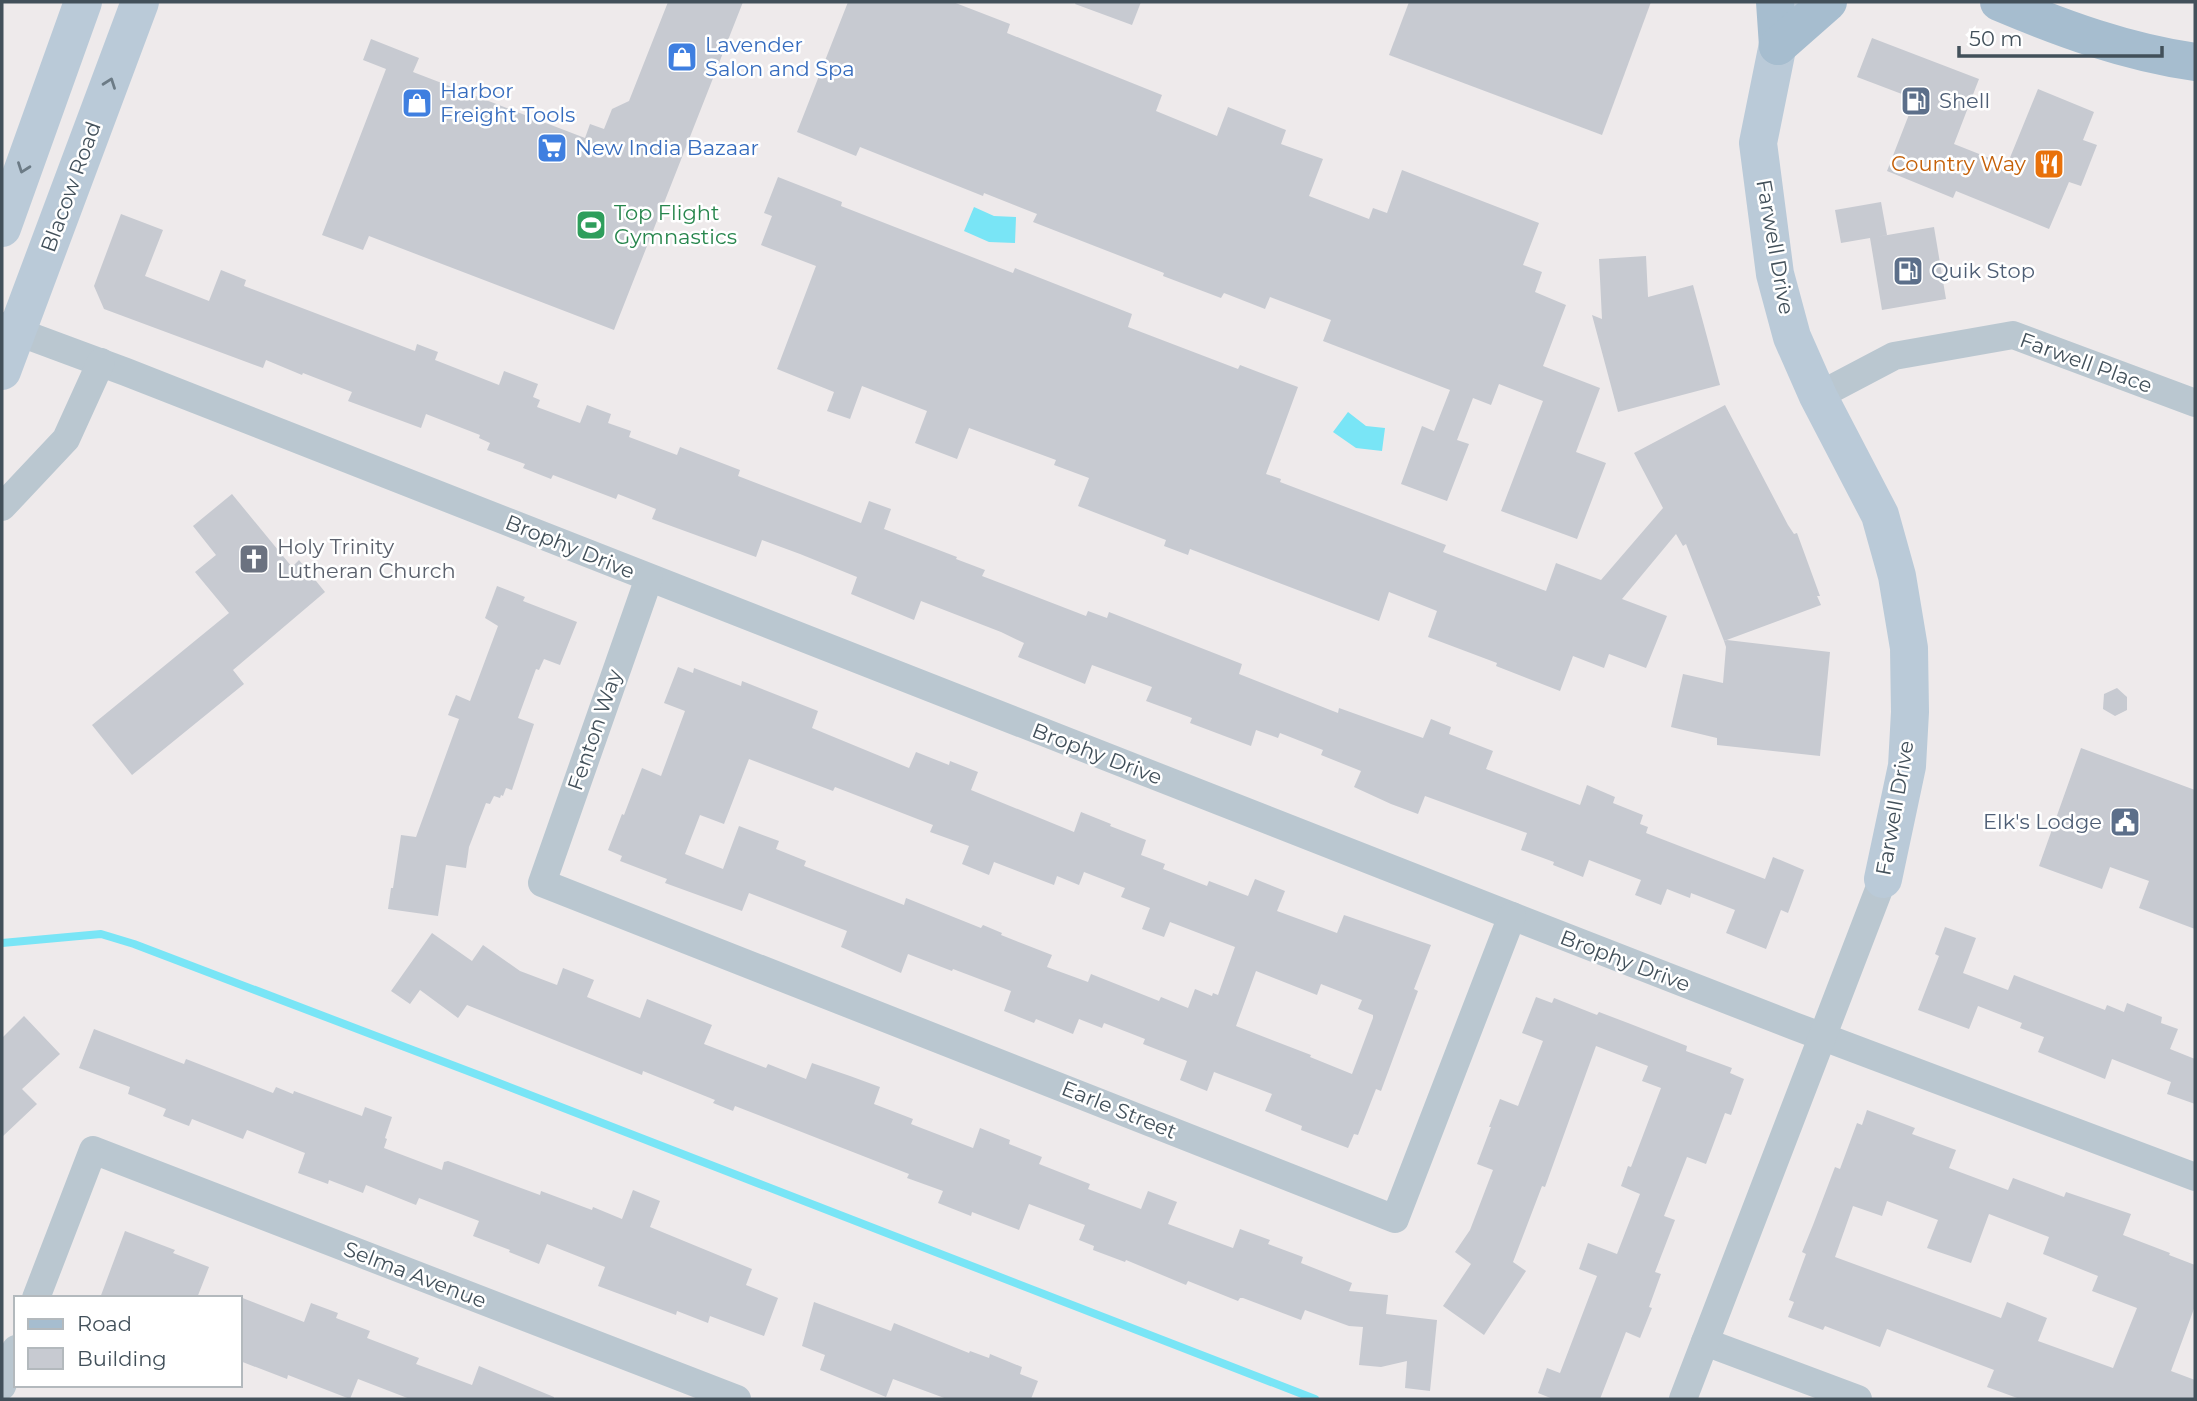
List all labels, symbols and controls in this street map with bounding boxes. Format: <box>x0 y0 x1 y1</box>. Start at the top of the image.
scale bar <box>1959 14 2162 58</box>
text: 50 m <box>1969 26 2023 51</box>
place label: Lavender Salon and Spa <box>705 32 855 81</box>
shop icon: Lavender Salon and Spa <box>665 40 699 74</box>
one-way arrow <box>101 78 115 90</box>
place label: Harbor Freight Tools <box>440 78 575 127</box>
fuel station icon: Shell <box>1899 84 1933 118</box>
shop icon: Harbor Freight Tools <box>400 86 434 120</box>
place label: Shell <box>1939 88 1990 113</box>
street label: Blacow Road <box>35 118 106 256</box>
supermarket icon: New India Bazaar <box>535 131 569 165</box>
place label: New India Bazaar <box>575 135 759 160</box>
restaurant icon: Country Way <box>2032 147 2066 181</box>
place label: Country Way <box>1891 151 2027 176</box>
one-way arrow <box>18 162 32 174</box>
street label: Farwell Drive <box>1751 177 1800 316</box>
place label: Top Flight Gymnastics <box>614 200 737 249</box>
sports icon: Top Flight Gymnastics <box>574 208 608 242</box>
fuel station icon: Quik Stop <box>1891 254 1925 288</box>
place label: Quik Stop <box>1931 258 2035 283</box>
street label: Farwell Place <box>2017 327 2156 398</box>
street label: Brophy Drive <box>502 509 638 584</box>
place label: Holy Trinity Lutheran Church <box>277 534 456 583</box>
church icon: Holy Trinity Lutheran Church <box>237 542 271 576</box>
street label: Fenton Way <box>562 665 627 794</box>
street label: Brophy Drive <box>1029 717 1166 790</box>
street label: Farwell Drive <box>1870 738 1919 877</box>
public building icon: Elk's Lodge <box>2108 805 2142 839</box>
place label: Elk's Lodge <box>1983 809 2102 834</box>
street label: Brophy Drive <box>1557 924 1694 997</box>
street label: Earle Street <box>1058 1075 1180 1144</box>
street label: Selma Avenue <box>340 1236 490 1313</box>
legend <box>14 1296 242 1387</box>
text: Road <box>77 1311 132 1336</box>
text: Building <box>77 1346 167 1371</box>

